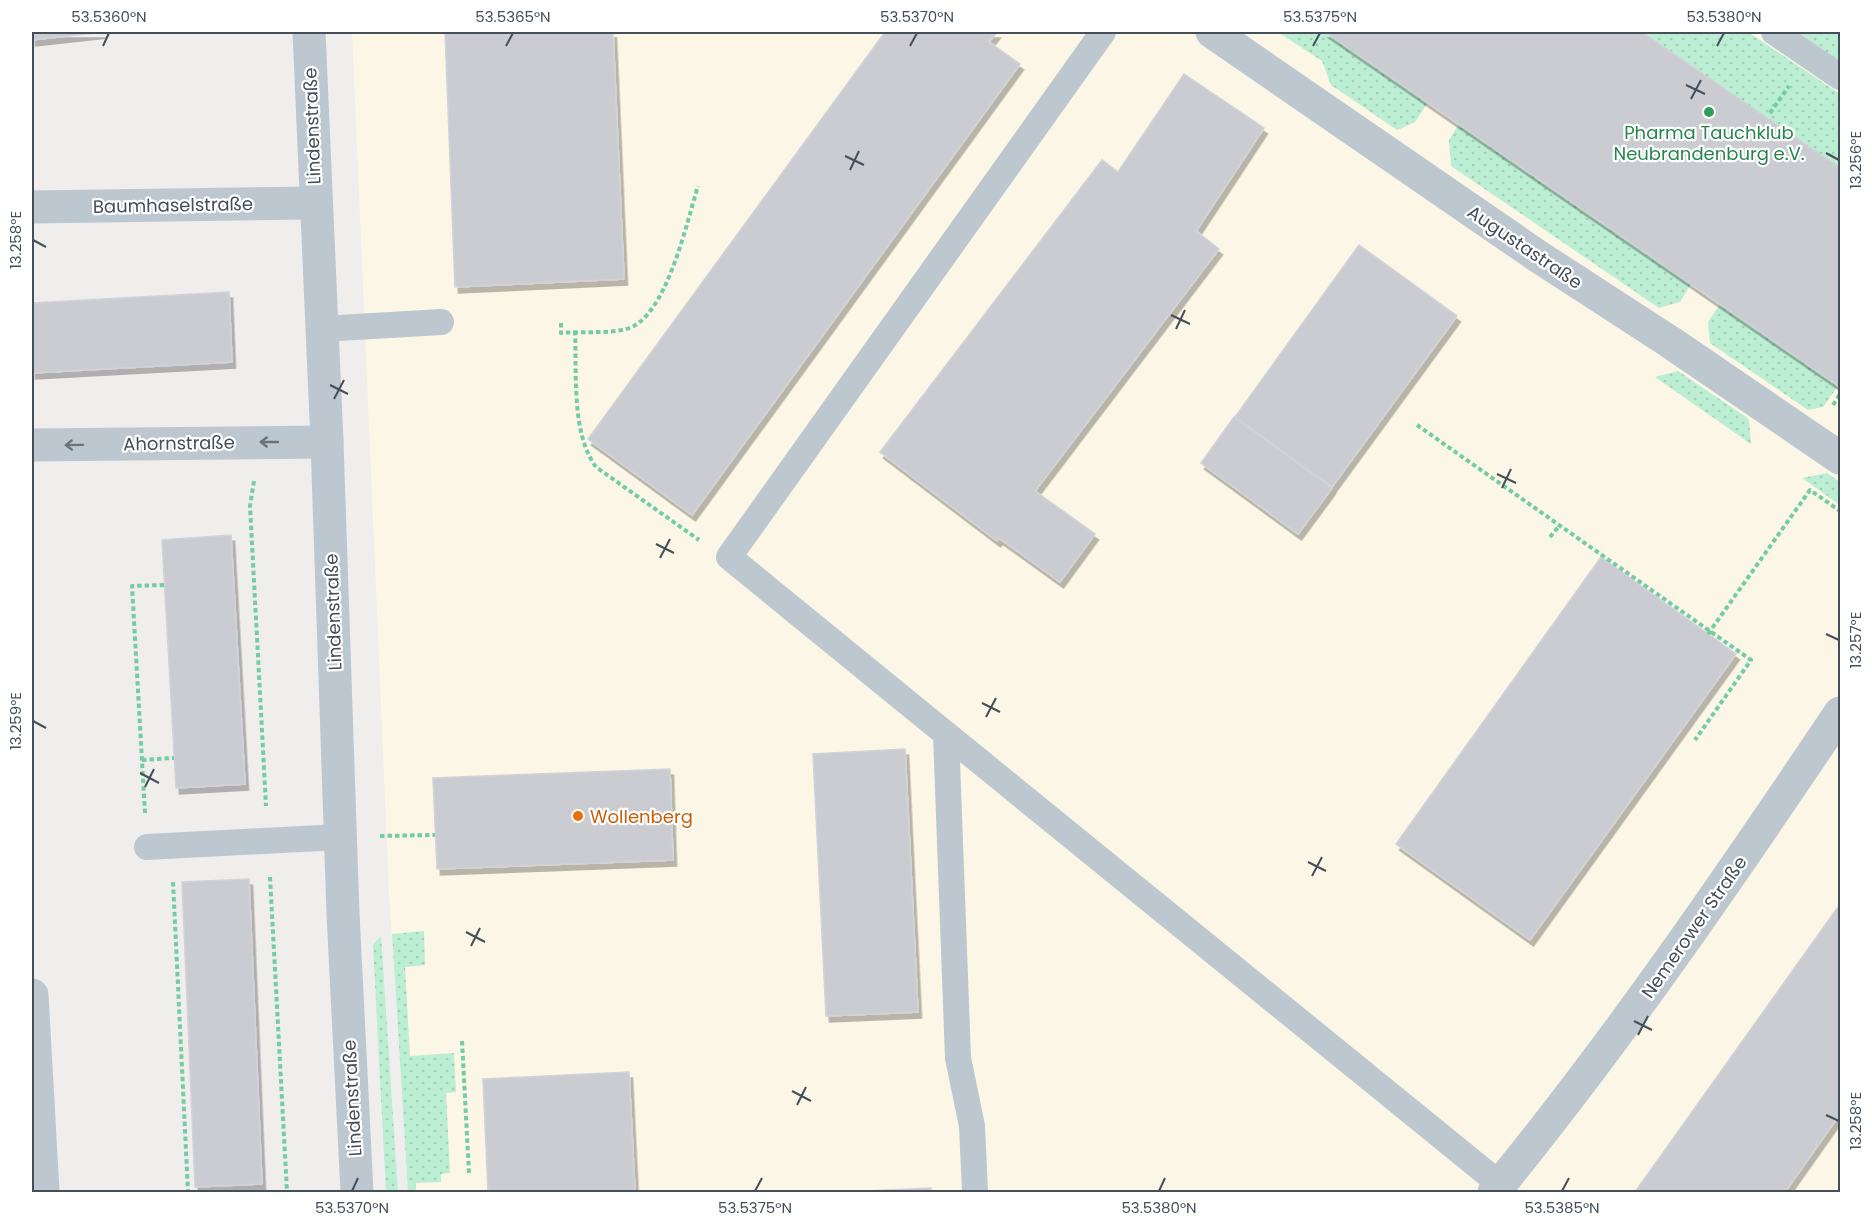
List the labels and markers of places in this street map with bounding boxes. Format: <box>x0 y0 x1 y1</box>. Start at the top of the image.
marker: Pharma Tauchklub Neubrandenburg e.V. <box>1702 105 1716 119</box>
place label: Pharma Tauchklub Neubrandenburg e.V. <box>1613 120 1805 166</box>
place label: Wollenberg <box>590 804 693 829</box>
marker: Wollenberg <box>571 809 585 823</box>

